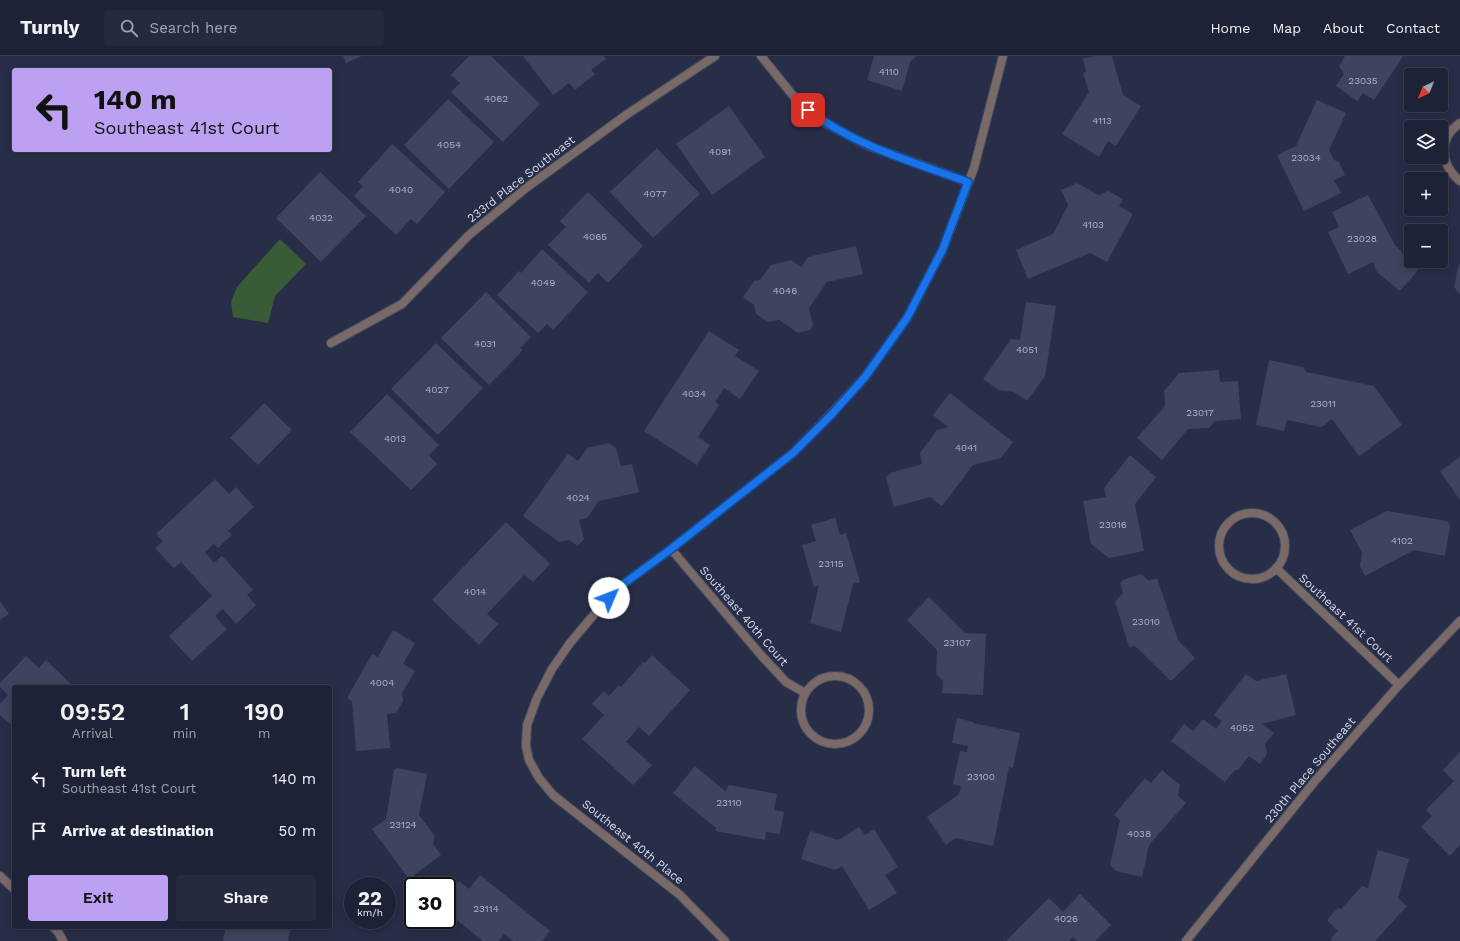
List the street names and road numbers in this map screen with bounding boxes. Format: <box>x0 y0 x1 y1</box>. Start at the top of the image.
street label: 233rd Place Southeast <box>464 133 578 225</box>
street label: Southeast 40th Court <box>697 563 791 669</box>
street label: Southeast 41st Court <box>1296 571 1396 665</box>
street label: 230th Place Southeast <box>1262 714 1358 826</box>
street label: Southeast 40th Place <box>579 797 687 887</box>

